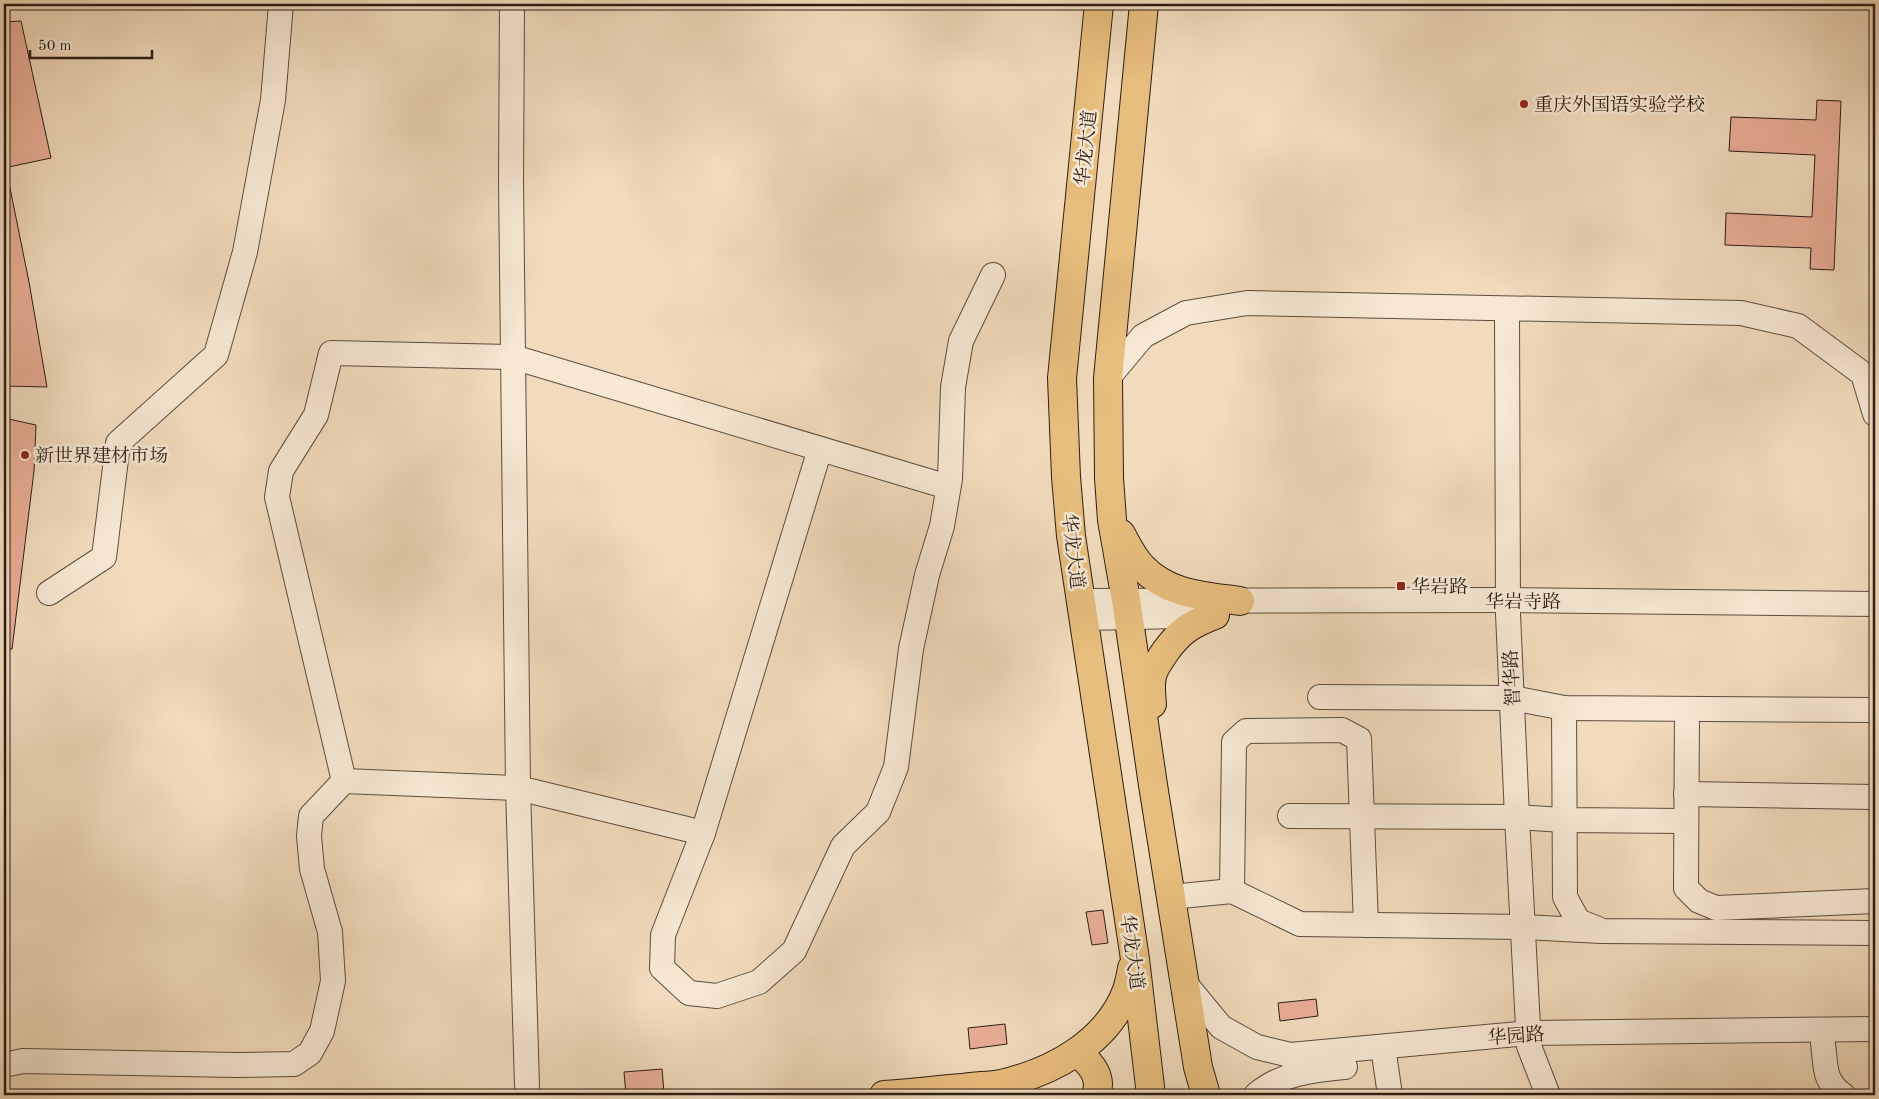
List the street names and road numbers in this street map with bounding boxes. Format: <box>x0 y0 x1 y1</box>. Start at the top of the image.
street label: 华龙大道 <box>1071 109 1101 187</box>
street label: 华龙大道 <box>1057 512 1089 590</box>
street label: 华岩寺路 <box>1485 592 1561 613</box>
street label: 智华路 <box>1501 649 1524 707</box>
street label: 华龙大道 <box>1116 913 1148 991</box>
street label: 华园路 <box>1487 1024 1545 1049</box>

